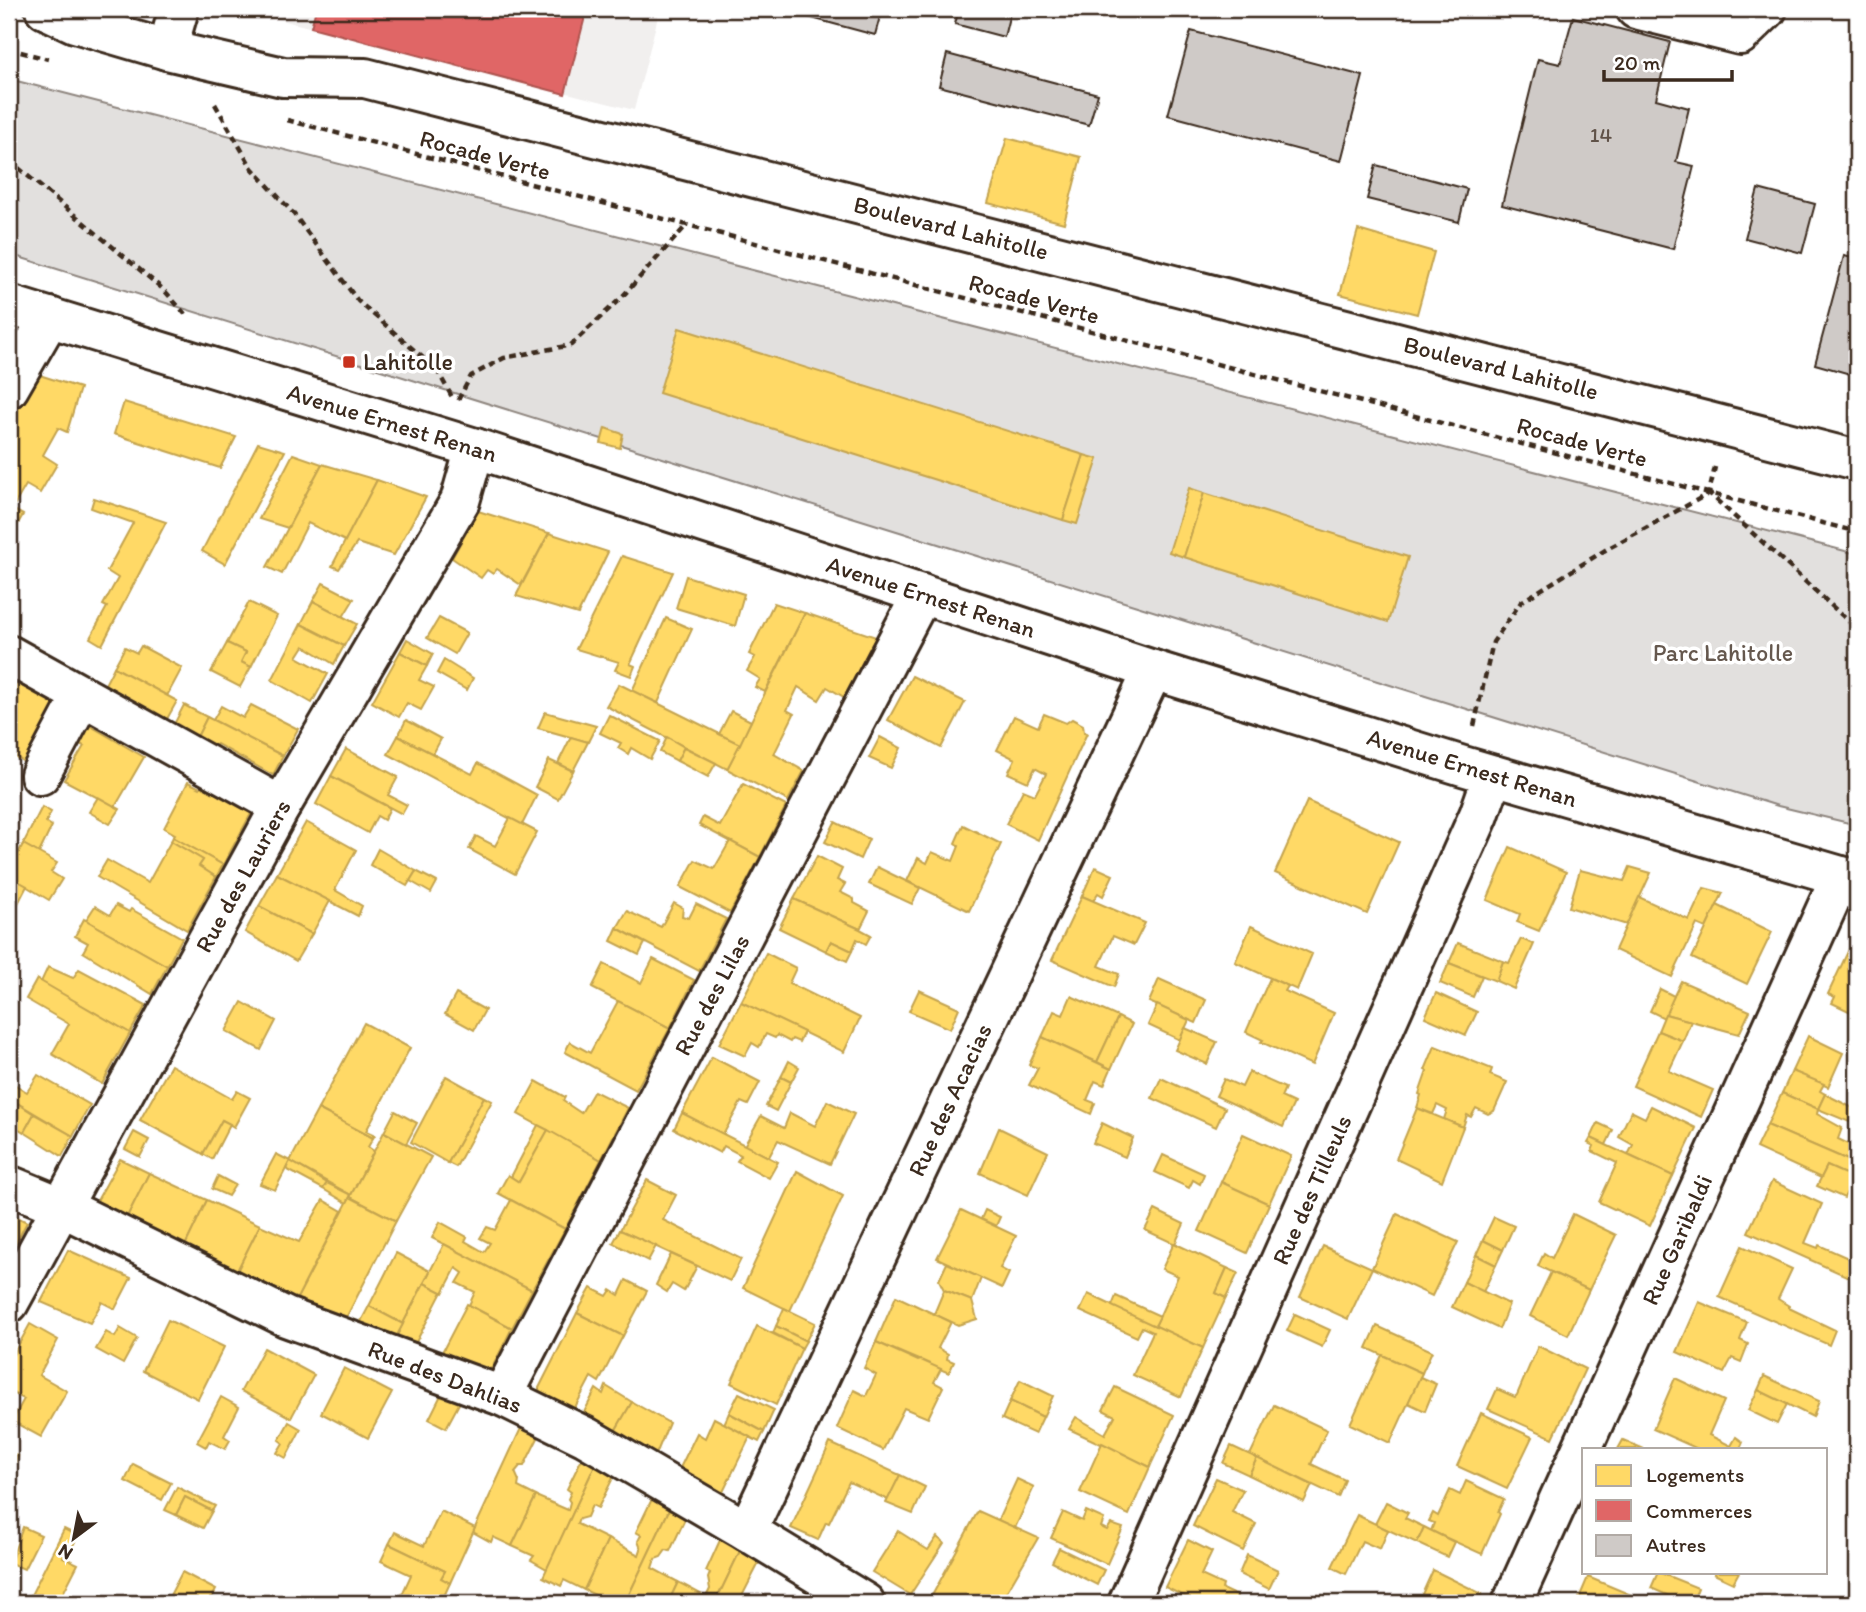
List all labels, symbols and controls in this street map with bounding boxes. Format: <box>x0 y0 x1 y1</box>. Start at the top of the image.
scale bar <box>1604 38 1731 82</box>
text: 20 m <box>1614 50 1661 75</box>
house number: 14 <box>1590 122 1613 147</box>
street label: Rocade Verte <box>417 123 554 186</box>
street label: Boulevard Lahitolle <box>851 189 1051 266</box>
street label: Rocade Verte <box>966 267 1103 330</box>
street label: Boulevard Lahitolle <box>1401 329 1601 406</box>
place label: Lahitolle <box>363 347 453 376</box>
marker: Lahitolle <box>341 354 357 370</box>
street label: Avenue Ernest Renan <box>284 377 501 468</box>
street label: Rocade Verte <box>1514 410 1651 473</box>
street label: Avenue Ernest Renan <box>823 549 1040 644</box>
park label: Parc Lahitolle <box>1653 638 1793 667</box>
street label: Avenue Ernest Renan <box>1364 722 1581 813</box>
street label: Rue des Lauriers <box>189 794 297 957</box>
street label: Rue des Lilas <box>668 929 756 1060</box>
street label: Rue des Acacias <box>902 1019 998 1181</box>
street label: Rue des Tilleuls <box>1266 1110 1358 1269</box>
street label: Rue Garibaldi <box>1635 1170 1718 1309</box>
street label: Rue des Dahlias <box>364 1334 526 1419</box>
legend <box>1582 1448 1828 1574</box>
text: Logements <box>1646 1462 1744 1487</box>
text: Commerces <box>1646 1498 1752 1523</box>
north arrow <box>38 1504 108 1574</box>
text: Autres <box>1646 1532 1706 1557</box>
text: N <box>54 1539 77 1565</box>

